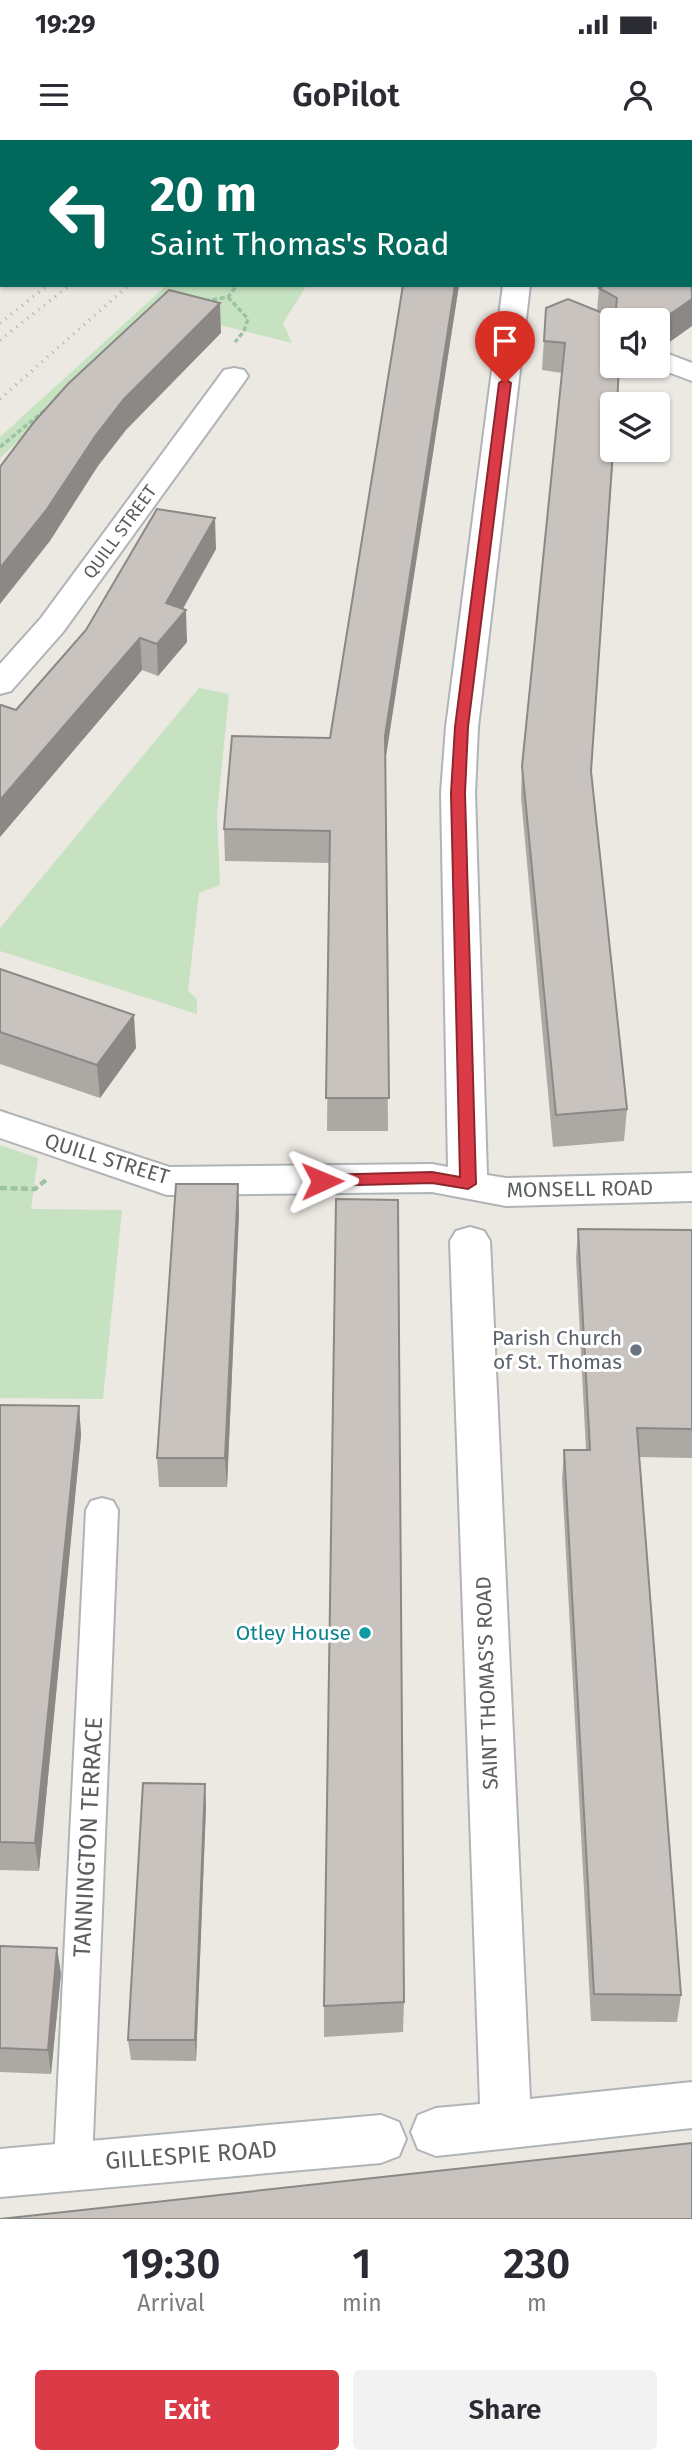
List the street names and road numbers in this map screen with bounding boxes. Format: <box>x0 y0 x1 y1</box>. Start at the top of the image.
street label: QUILL STREET <box>79 480 162 583</box>
street label: QUILL STREET <box>42 1128 173 1190</box>
street label: MONSELL ROAD <box>507 1175 653 1203</box>
street label: SAINT THOMAS'S ROAD <box>470 1576 504 1790</box>
street label: TANNINGTON TERRACE <box>68 1716 108 1958</box>
street label: GILLESPIE ROAD <box>104 2135 278 2175</box>

